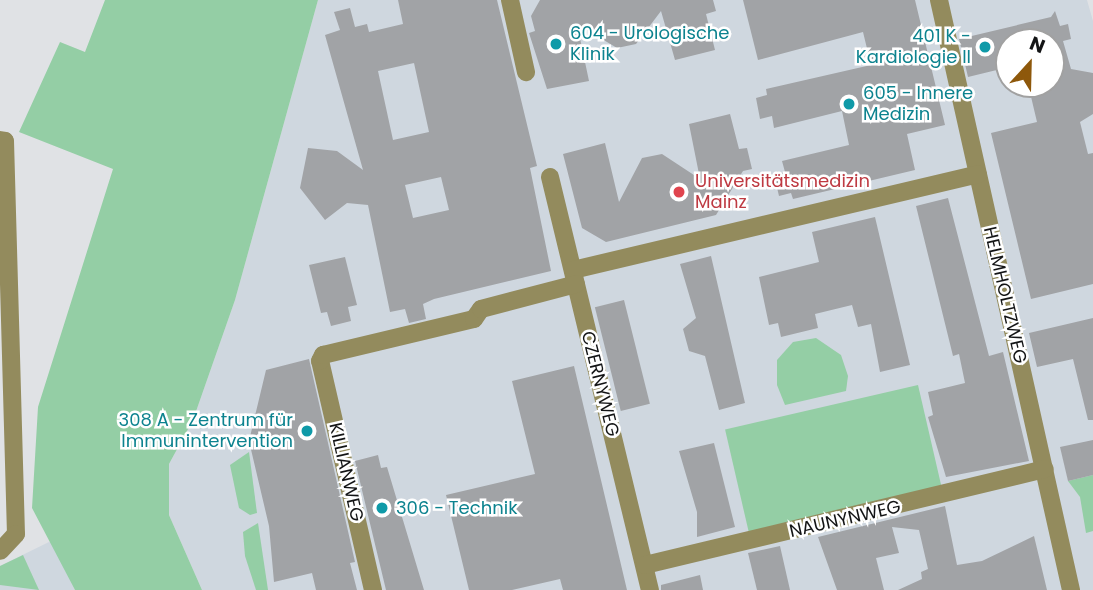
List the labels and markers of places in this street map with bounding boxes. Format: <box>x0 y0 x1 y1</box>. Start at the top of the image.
place label: 604 - Urologische Klinik <box>570 23 730 66</box>
place label: 401 K - Kardiologie II <box>856 26 971 68</box>
marker: 604 - Urologische Klinik <box>548 36 564 52</box>
marker: 401 K - Kardiologie II <box>977 39 993 55</box>
place label: 605 - Innere Medizin <box>863 83 973 126</box>
marker: 605 - Innere Medizin <box>841 96 857 112</box>
place label: Universitätsmedizin Mainz <box>695 171 870 214</box>
marker: Universitätsmedizin Mainz <box>669 182 689 202</box>
place label: 308 A - Zentrum für Immunintervention <box>119 410 293 452</box>
marker: 308 A - Zentrum für Immunintervention <box>299 423 315 439</box>
place label: 306 - Technik <box>396 497 517 519</box>
marker: 306 - Technik <box>374 500 390 516</box>

